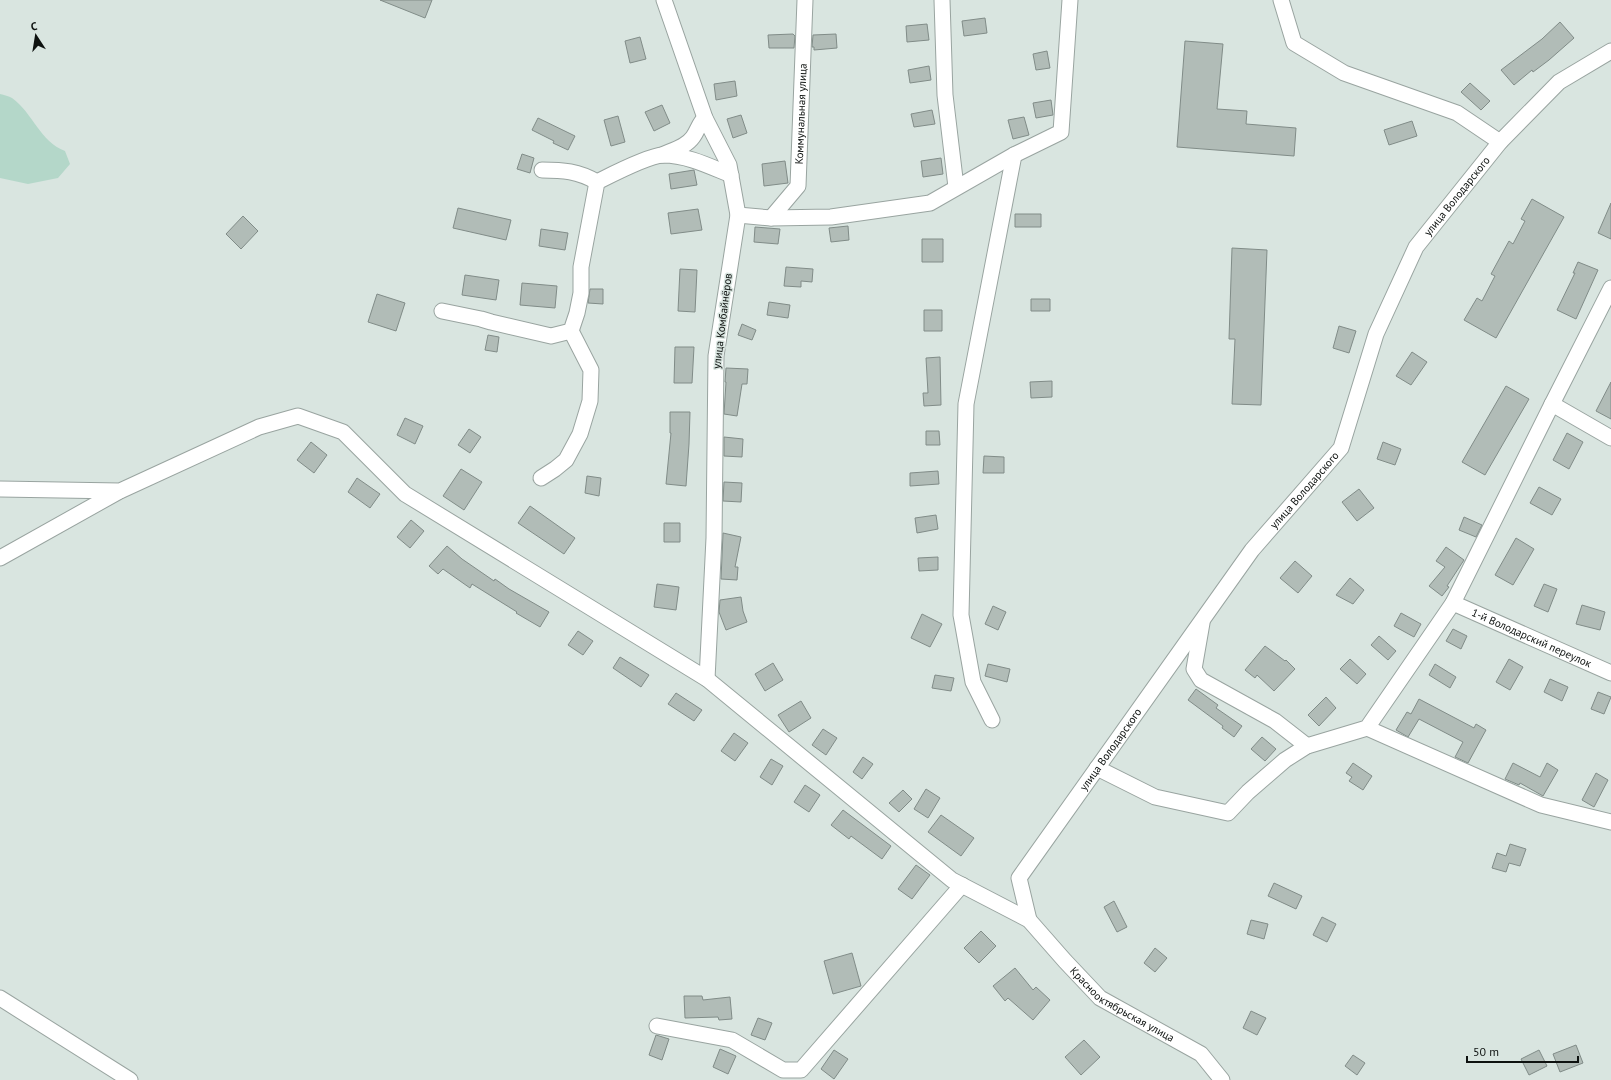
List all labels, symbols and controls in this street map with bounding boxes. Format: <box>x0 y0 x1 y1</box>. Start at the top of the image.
north arrow <box>16 16 56 56</box>
text: С <box>29 19 38 34</box>
street label: Коммунальная улица <box>792 63 810 165</box>
street label: улица Володарского <box>1421 154 1493 239</box>
street label: улица Комбайнёров <box>709 272 735 370</box>
street label: улица Володарского <box>1267 449 1342 532</box>
street label: 1-й Володарский переулок <box>1469 605 1594 671</box>
street label: улица Володарского <box>1076 705 1144 793</box>
street label: Краснооктябрьская улица <box>1067 964 1177 1045</box>
scale bar <box>1467 1038 1578 1064</box>
text: 50 m <box>1473 1044 1499 1059</box>

